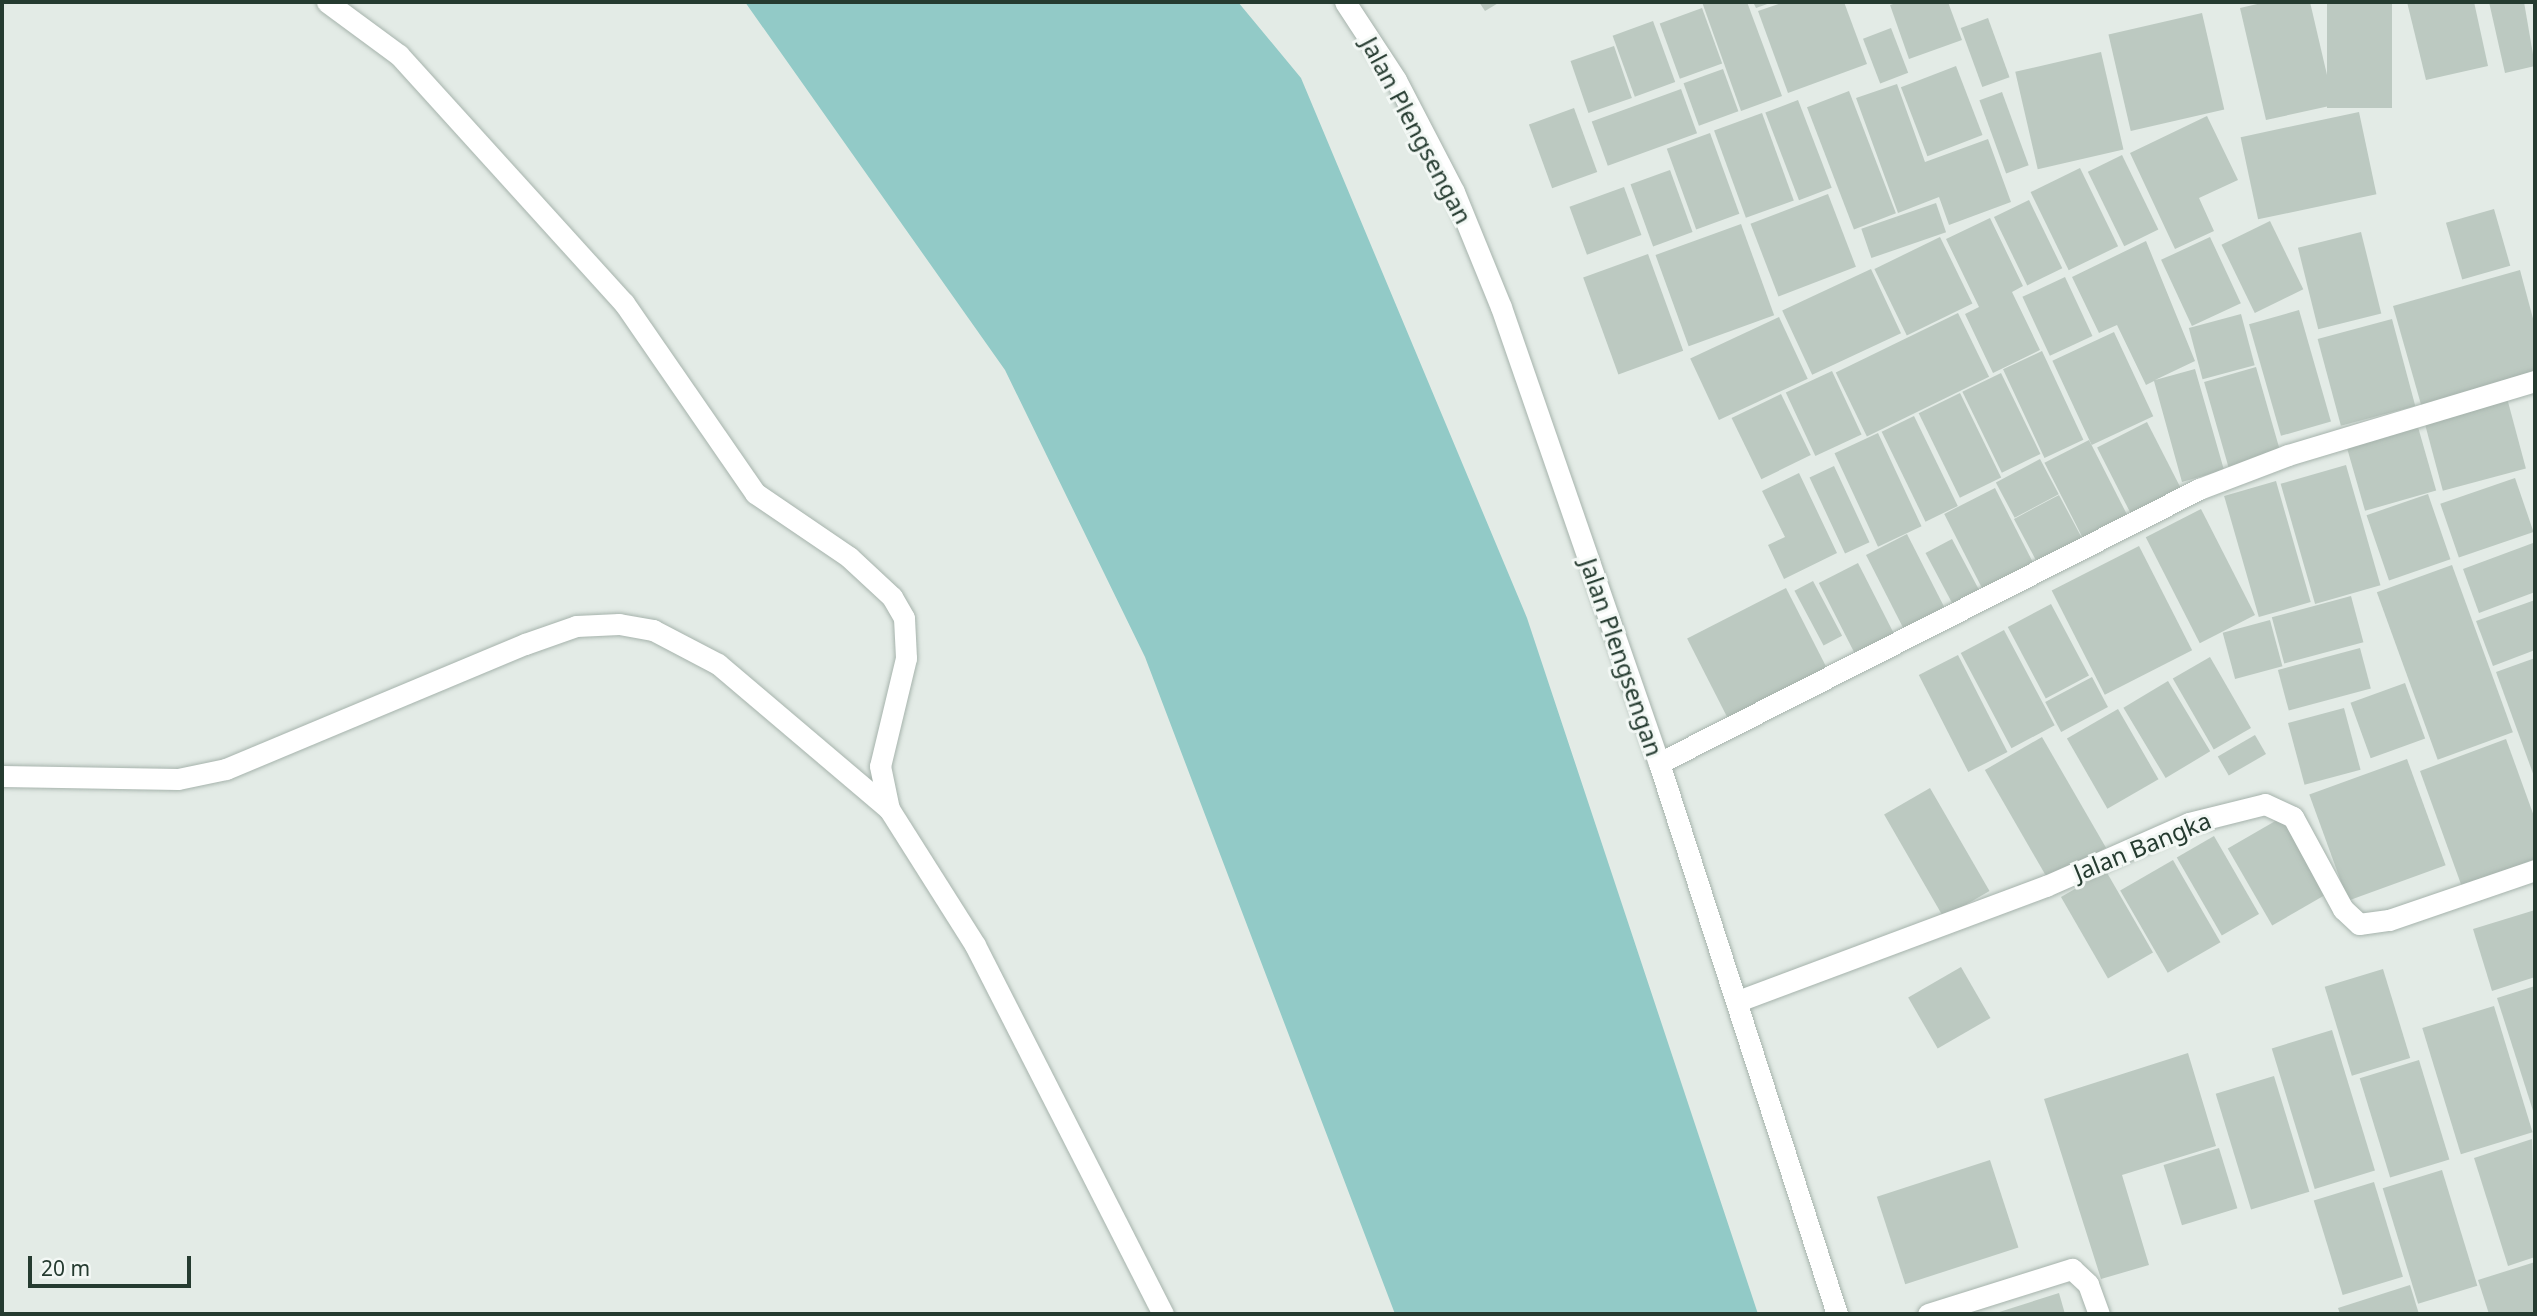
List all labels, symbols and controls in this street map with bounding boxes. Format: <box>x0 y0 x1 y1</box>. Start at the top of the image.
street label: Jalan Plengsengan <box>1356 32 1478 228</box>
street label: Jalan Plengsengan <box>1575 554 1669 760</box>
street label: Jalan Bangka <box>2069 805 2215 887</box>
scale bar <box>32 1242 194 1286</box>
text: 20 m <box>41 1254 90 1282</box>

